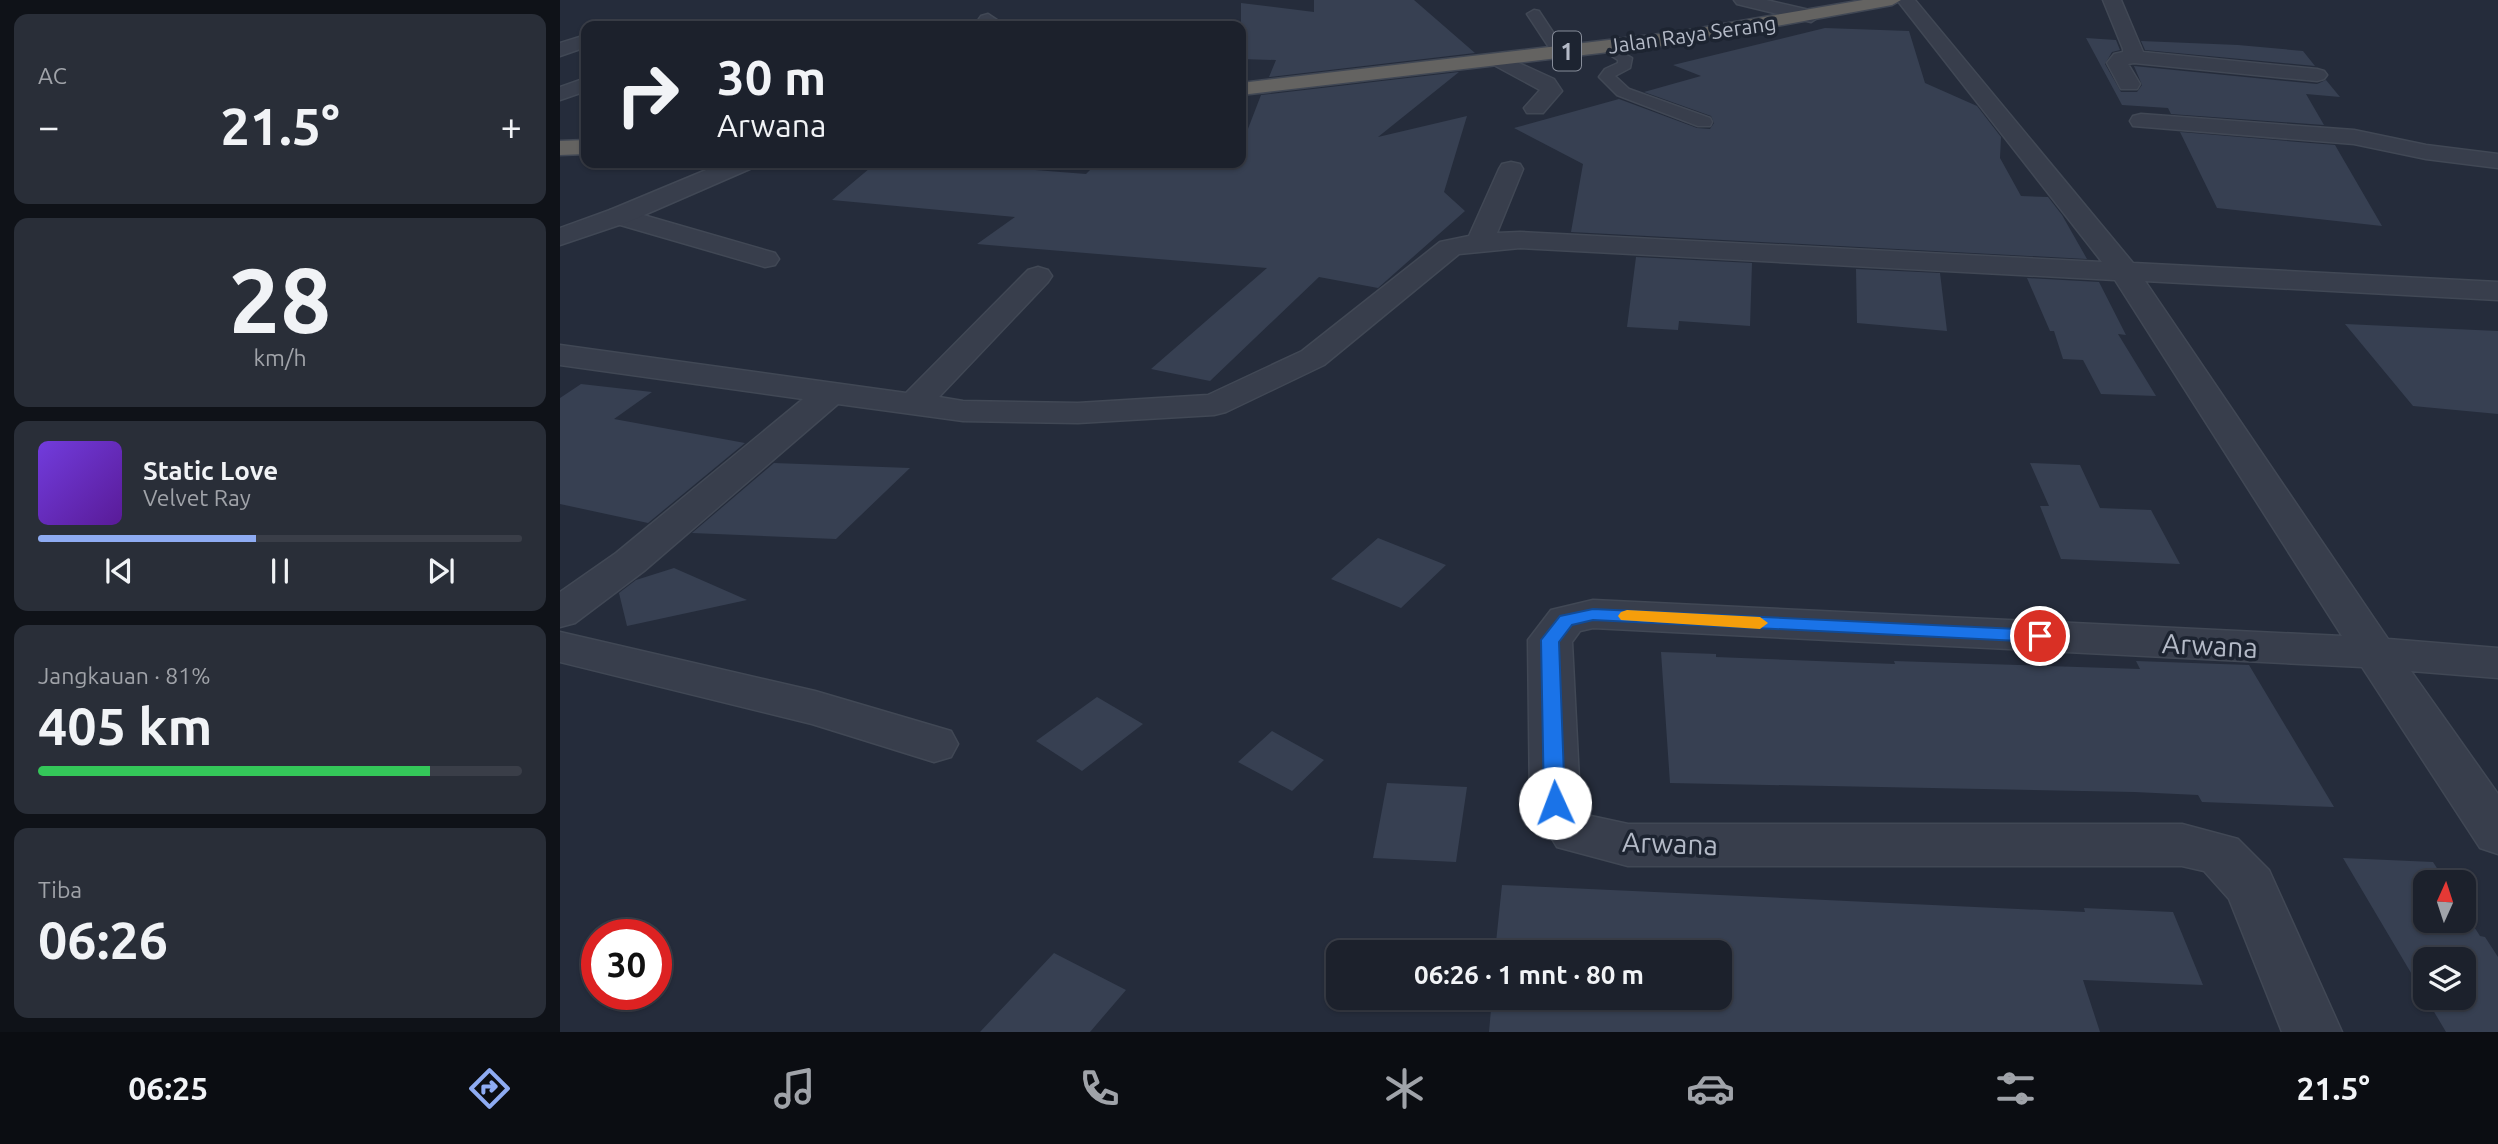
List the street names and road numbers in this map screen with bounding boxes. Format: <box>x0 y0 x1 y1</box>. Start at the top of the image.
street label: Jalan Raya Serang <box>1607 10 1777 58</box>
road number: 1 <box>1553 32 1581 70</box>
street label: Arwana <box>2161 627 2259 663</box>
street label: Arwana <box>1622 826 1718 860</box>

